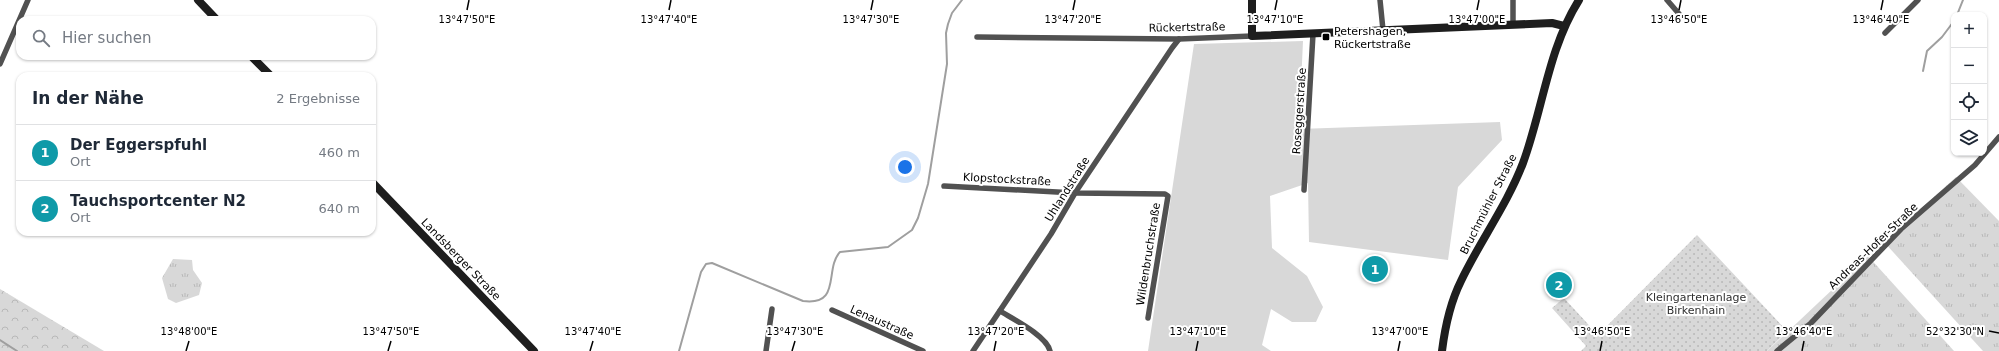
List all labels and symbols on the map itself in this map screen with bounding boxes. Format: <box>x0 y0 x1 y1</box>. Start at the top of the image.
text: 13°47'50"E <box>439 14 495 25</box>
text: 13°47'40"E <box>641 14 697 25</box>
text: 13°47'30"E <box>843 14 899 25</box>
text: 13°47'20"E <box>1045 14 1101 25</box>
text: 13°47'10"E <box>1247 14 1303 25</box>
text: 13°47'00"E <box>1449 14 1505 25</box>
text: 13°46'50"E <box>1651 14 1707 25</box>
text: 13°46'40"E <box>1853 14 1909 25</box>
street label: Rückertstraße <box>1149 20 1226 35</box>
place label: Petershagen, Rückertstraße <box>1334 25 1411 51</box>
marker: Petershagen, Rückertstraße <box>1321 32 1331 42</box>
street label: Roseggerstraße <box>1290 67 1309 155</box>
street label: Bruchmühler Straße <box>1457 152 1519 257</box>
street label: Uhlandstraße <box>1042 154 1093 224</box>
your location <box>895 157 915 177</box>
street label: Klopstockstraße <box>963 171 1052 188</box>
street label: Andreas-Hofer-Straße <box>1826 200 1921 292</box>
street label: Wildenbruchstraße <box>1134 201 1163 306</box>
street label: Landsberger Straße <box>418 216 503 303</box>
pin: 1 <box>1362 254 1388 284</box>
pin: 2 <box>1546 270 1572 300</box>
park label: Kleingartenanlage Birkenhain <box>1646 291 1747 317</box>
street label: Lenaustraße <box>848 303 916 342</box>
text: 13°48'00"E <box>161 326 217 337</box>
text: 13°47'50"E <box>363 326 419 337</box>
text: 13°47'40"E <box>565 326 621 337</box>
text: 13°47'30"E <box>767 326 823 337</box>
text: 13°47'20"E <box>968 326 1024 337</box>
text: 13°47'10"E <box>1170 326 1226 337</box>
text: 13°47'00"E <box>1372 326 1428 337</box>
text: 13°46'50"E <box>1574 326 1630 337</box>
text: 13°46'40"E <box>1776 326 1832 337</box>
text: 52°32'30"N <box>1926 326 1984 337</box>

